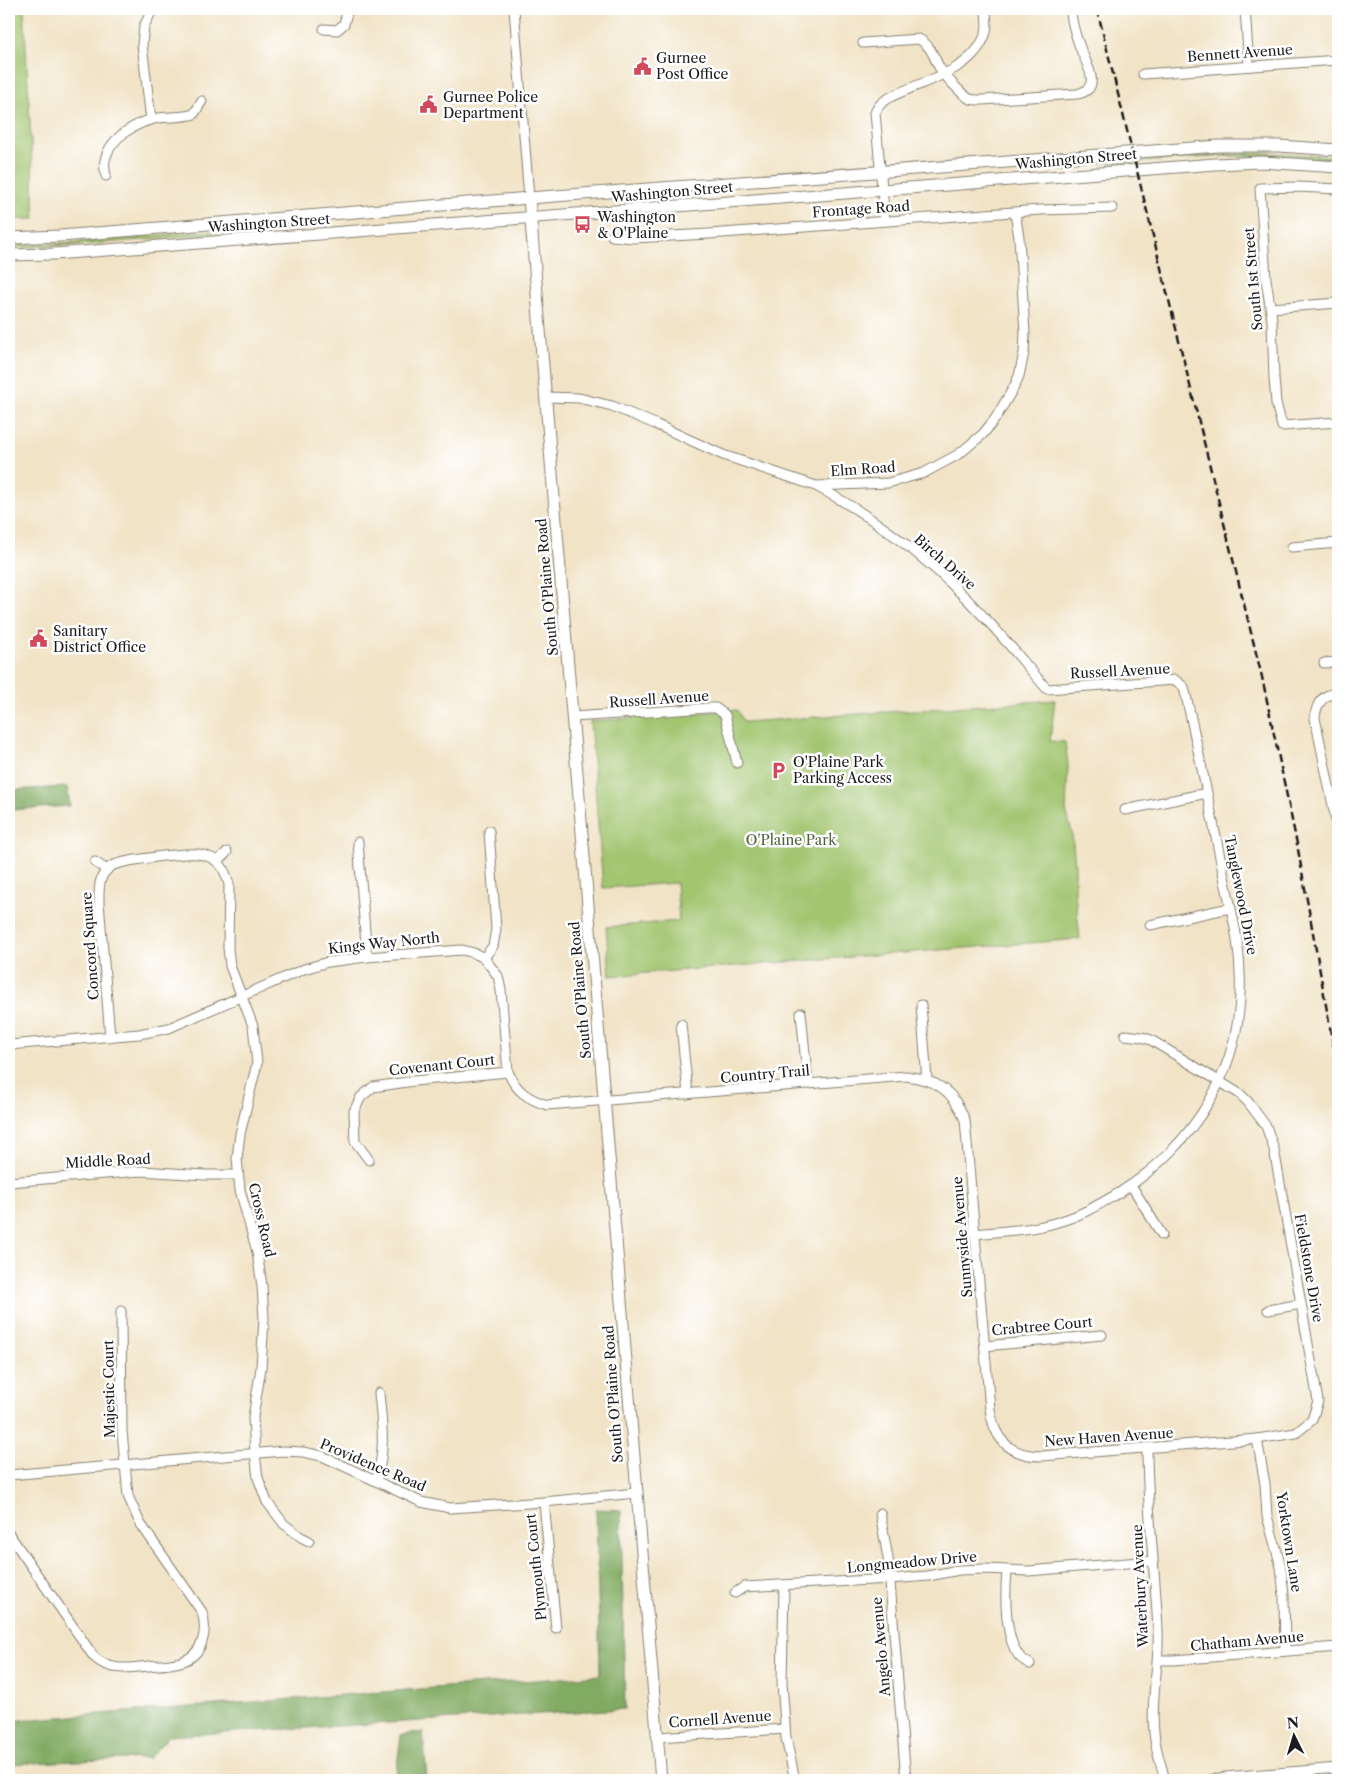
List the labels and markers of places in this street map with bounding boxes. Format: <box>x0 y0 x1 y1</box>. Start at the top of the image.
place label: Gurnee Post Office <box>656 49 729 83</box>
public building icon: Gurnee Post Office <box>632 56 652 76</box>
place label: Gurnee Police Department <box>443 88 538 122</box>
public building icon: Gurnee Police Department <box>419 95 439 115</box>
place label: Washington & O'Plaine <box>596 208 676 242</box>
bus stop icon: Washington & O'Plaine <box>573 215 593 235</box>
place label: Sanitary District Office <box>53 622 146 656</box>
public building icon: Sanitary District Office <box>29 629 49 649</box>
place label: O'Plaine Park Parking Access <box>793 753 892 787</box>
parking icon: O'Plaine Park Parking Access <box>769 760 789 780</box>

